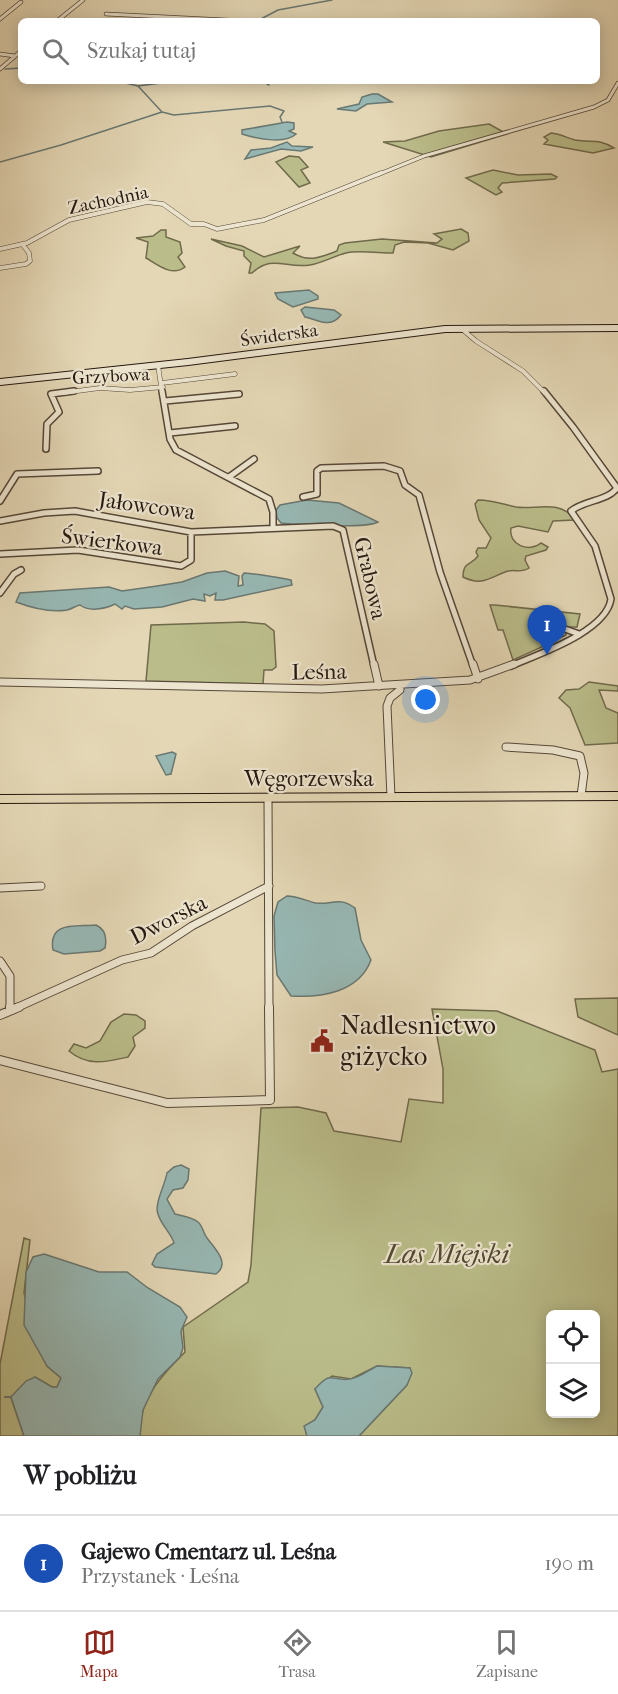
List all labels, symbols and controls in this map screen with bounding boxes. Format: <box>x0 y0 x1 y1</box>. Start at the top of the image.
search box <box>18 18 600 84</box>
icon: search <box>39 35 72 68</box>
text: Szukaj tutaj <box>87 38 196 64</box>
street label: Zachodnia <box>66 182 151 219</box>
street label: Świderska <box>239 319 320 351</box>
street label: Grzybowa <box>72 364 151 389</box>
street label: Jałowcowa <box>95 486 198 526</box>
street label: Świerkowa <box>60 522 165 561</box>
street label: Grabowa <box>348 535 392 623</box>
pin: 1 <box>528 606 566 655</box>
street label: Leśna <box>291 659 348 685</box>
your location <box>411 685 440 714</box>
street label: Węgorzewska <box>243 766 375 792</box>
street label: Dworska <box>126 889 212 950</box>
place label: Nadlesnictwo giżycko <box>340 1009 496 1072</box>
public building icon: Nadlesnictwo giżycko <box>309 1028 335 1054</box>
park label: Las Miejski <box>383 1238 511 1270</box>
map controls <box>546 1310 600 1418</box>
button: locate <box>546 1310 600 1364</box>
button: layers <box>546 1364 600 1418</box>
text: W pobliżu <box>24 1460 137 1491</box>
text: Gajewo Cmentarz ul. Leśna <box>81 1539 336 1565</box>
text: 1 <box>40 1552 47 1575</box>
text: 190 m <box>544 1552 594 1575</box>
text: Przystanek · Leśna <box>81 1565 239 1588</box>
tab: Mapa <box>80 1626 118 1681</box>
tab: Trasa <box>278 1626 316 1681</box>
tab: Zapisane <box>476 1626 538 1681</box>

